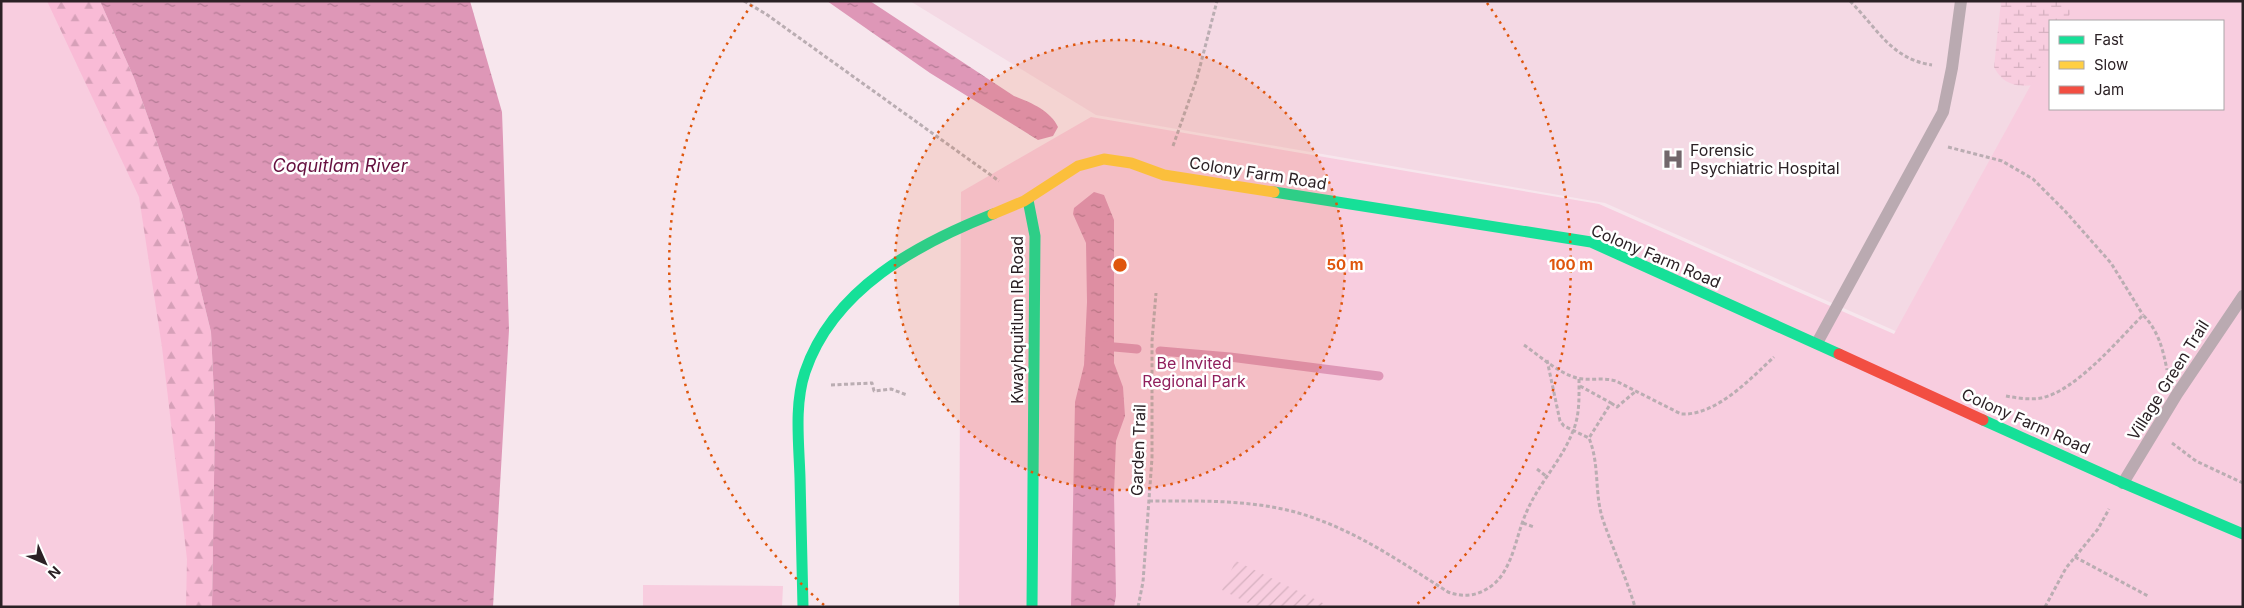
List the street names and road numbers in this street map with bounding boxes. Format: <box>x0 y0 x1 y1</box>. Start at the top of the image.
street label: Colony Farm Road <box>1188 152 1328 194</box>
street label: Colony Farm Road <box>1588 220 1724 292</box>
street label: Kwayhquitlum IR Road <box>1007 236 1027 404</box>
street label: Village Green Trail <box>2123 316 2213 444</box>
street label: Colony Farm Road <box>1958 384 2094 458</box>
street label: Garden Trail <box>1126 404 1150 496</box>

